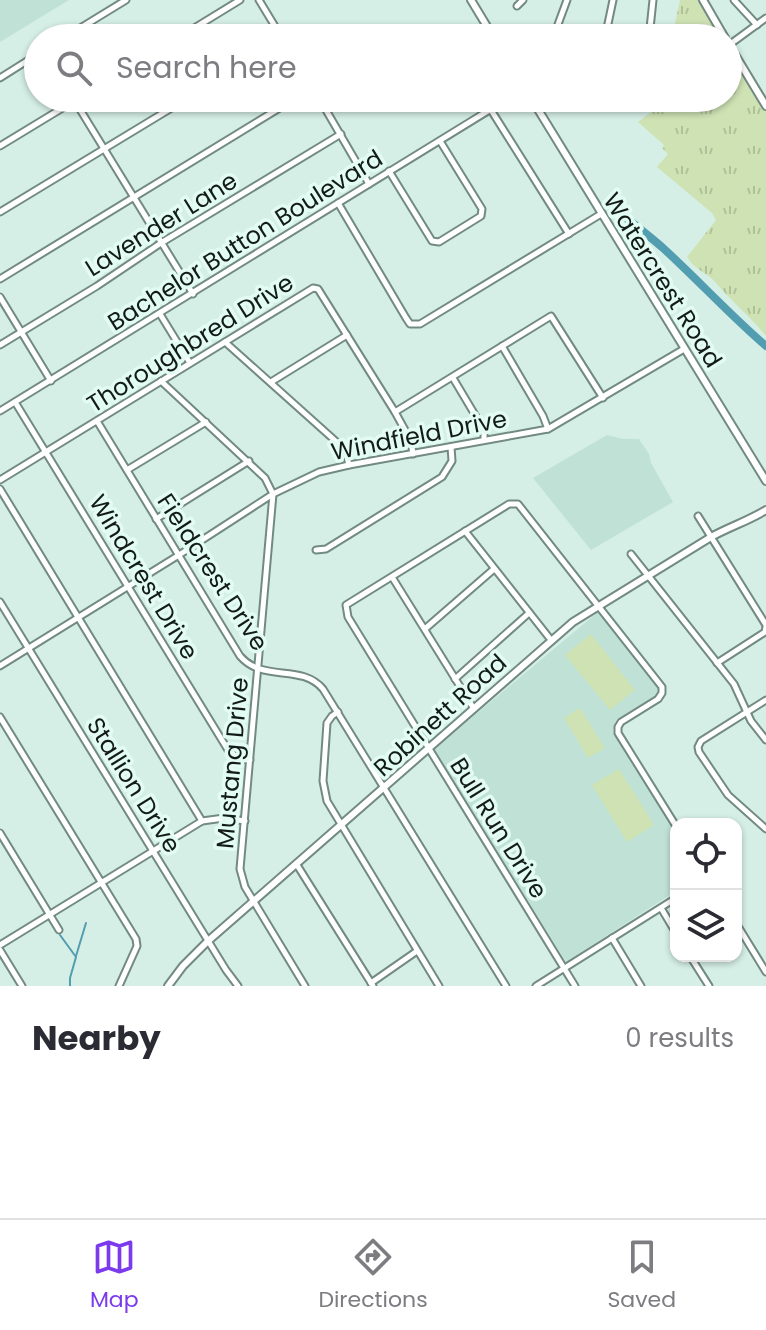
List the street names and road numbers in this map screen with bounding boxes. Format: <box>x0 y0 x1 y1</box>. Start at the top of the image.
street label: Bachelor Button Boulevard <box>101 142 389 338</box>
street label: Lavender Lane <box>79 164 243 284</box>
street label: Watercrest Road <box>596 186 730 374</box>
street label: Thoroughbred Drive <box>80 266 300 420</box>
street label: Windfield Drive <box>328 402 510 468</box>
street label: Fieldcrest Drive <box>150 487 276 657</box>
street label: Windcrest Drive <box>82 488 206 666</box>
street label: Robinett Road <box>366 646 514 784</box>
street label: Mustang Drive <box>208 676 256 850</box>
street label: Stallion Drive <box>79 711 189 859</box>
street label: Bull Run Drive <box>443 751 555 905</box>

